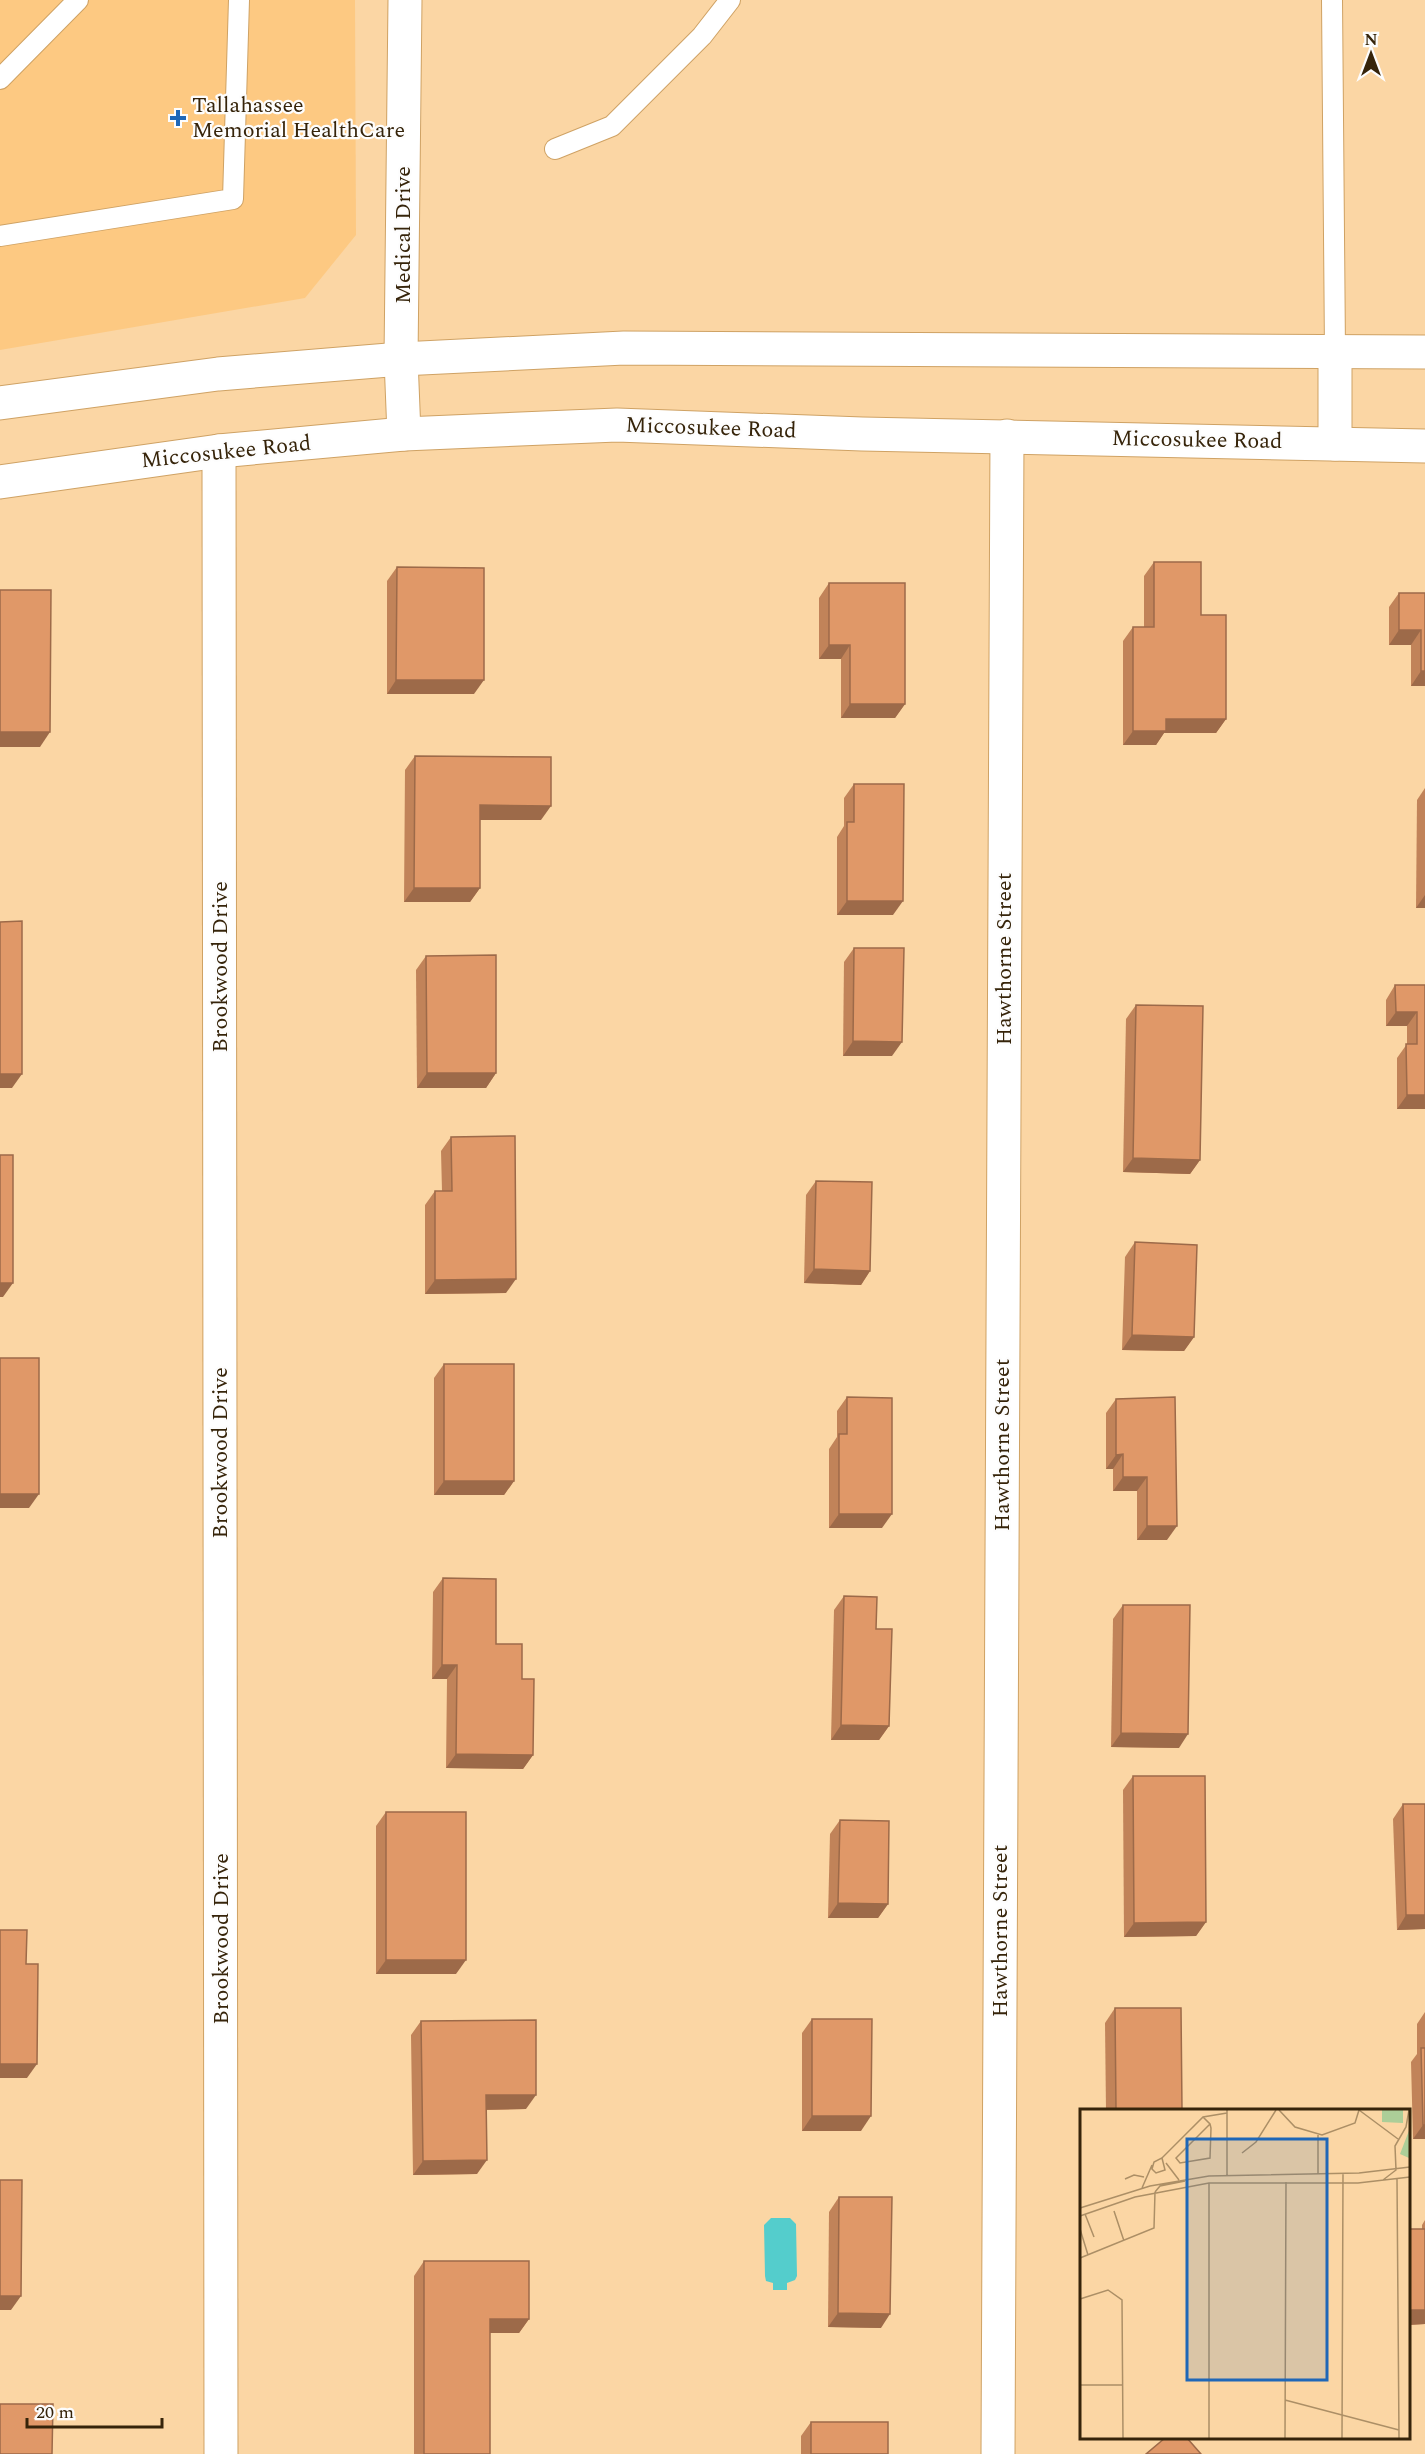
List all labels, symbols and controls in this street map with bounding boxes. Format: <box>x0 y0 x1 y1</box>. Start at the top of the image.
north arrow <box>1341 24 1401 84</box>
text: N <box>1364 28 1378 52</box>
place label: Tallahassee Memorial HealthCare <box>192 89 405 147</box>
marker: Tallahassee Memorial HealthCare <box>169 109 187 127</box>
street label: Medical Drive <box>387 166 420 304</box>
street label: Miccosukee Road <box>625 409 797 447</box>
street label: Miccosukee Road <box>1111 422 1283 458</box>
street label: Miccosukee Road <box>139 427 313 477</box>
street label: Hawthorne Street <box>988 872 1021 1046</box>
street label: Brookwood Drive <box>204 881 237 1053</box>
street label: Hawthorne Street <box>986 1358 1019 1532</box>
street label: Brookwood Drive <box>204 1367 237 1539</box>
street label: Hawthorne Street <box>984 1844 1017 2018</box>
street label: Brookwood Drive <box>205 1853 238 2025</box>
inset map <box>1080 2109 1410 2439</box>
scale bar <box>27 2391 162 2429</box>
text: 20 m <box>36 2399 74 2426</box>

